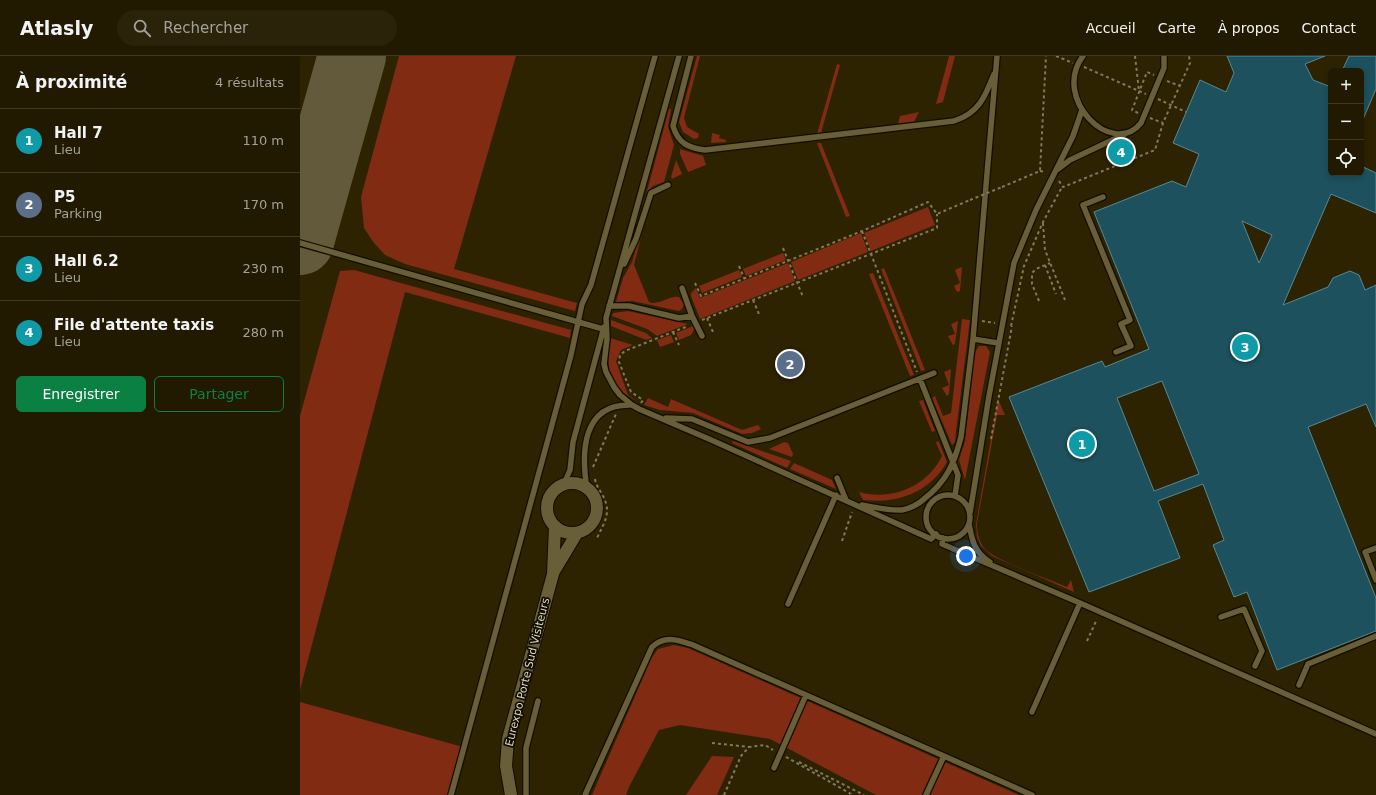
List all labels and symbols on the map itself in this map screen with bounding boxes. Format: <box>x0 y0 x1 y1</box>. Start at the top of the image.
pin: 4 <box>1108 137 1134 167</box>
pin: 3 <box>1232 332 1258 362</box>
pin: 2 <box>777 349 803 379</box>
pin: 1 <box>1069 429 1095 459</box>
your location <box>956 546 976 566</box>
street label: Eurexpo Porte Sud Visiteurs <box>503 596 552 748</box>

